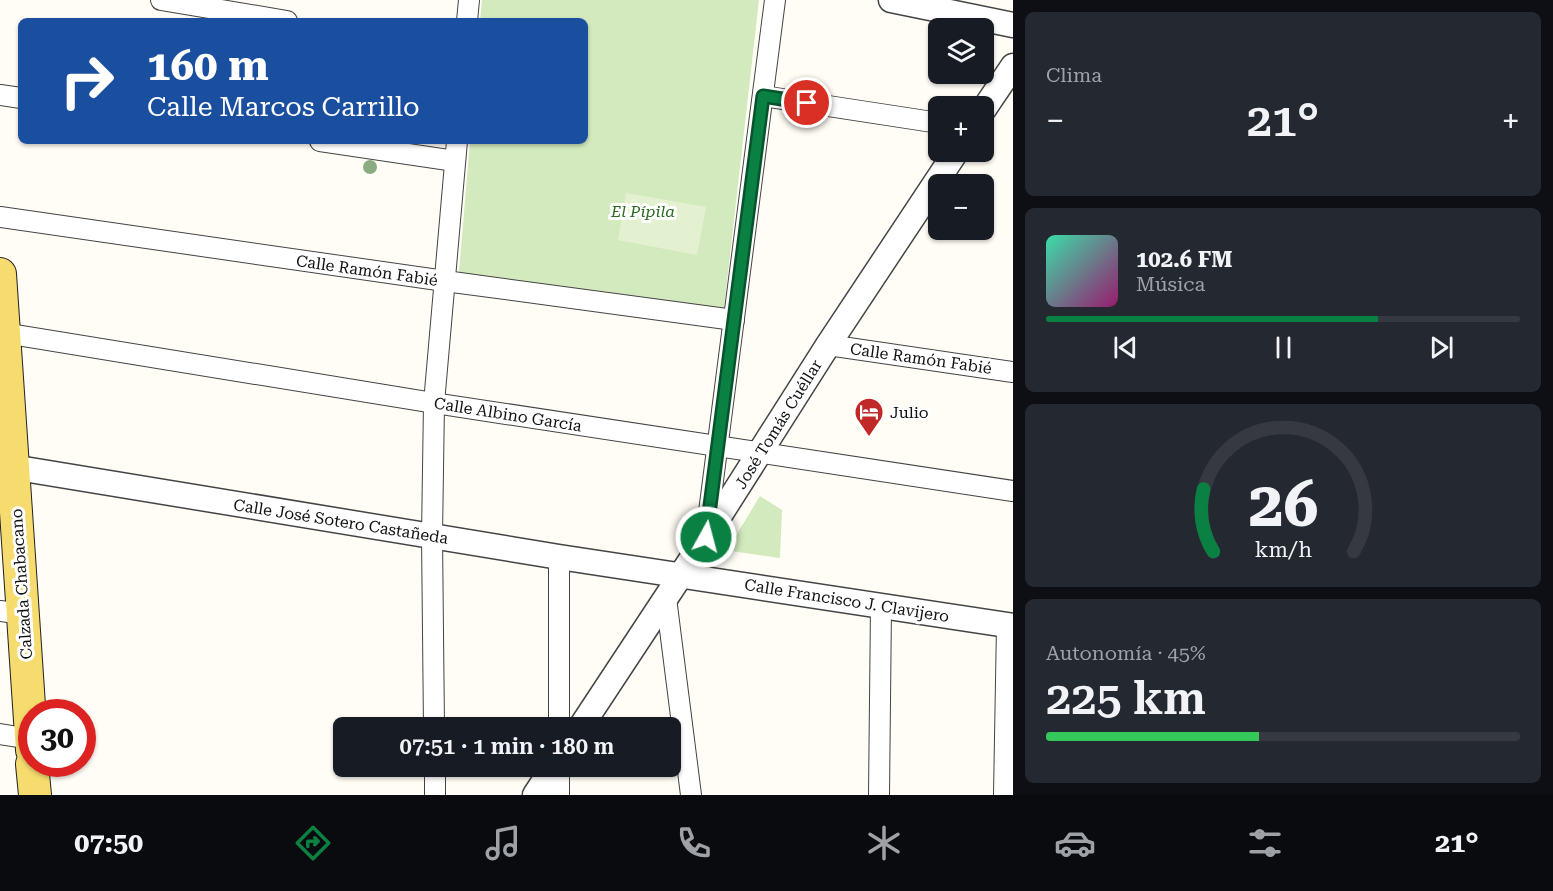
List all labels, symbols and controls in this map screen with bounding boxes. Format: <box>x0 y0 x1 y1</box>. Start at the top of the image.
map controls <box>928 18 994 240</box>
button: layers <box>928 18 994 84</box>
text: 160 m <box>147 41 269 90</box>
icon: right <box>48 42 126 120</box>
text: Clima <box>1046 63 1102 87</box>
pin <box>781 77 832 128</box>
icon: arrive <box>790 86 823 119</box>
text: Calle Marcos Carrillo <box>147 91 420 123</box>
text: 21° <box>1247 94 1319 147</box>
button: + <box>928 96 994 162</box>
text: − <box>1046 101 1064 140</box>
text: + <box>1502 101 1520 140</box>
button: − <box>928 174 994 240</box>
park label: El Pípila <box>610 202 675 221</box>
text: 102.6 FM <box>1136 247 1233 272</box>
street label: Calle Ramón Fabié <box>295 251 439 290</box>
text: Música <box>1136 272 1205 296</box>
icon: previous <box>1109 331 1142 364</box>
icon: pause <box>1267 331 1300 364</box>
icon: next <box>1425 331 1458 364</box>
street label: Calle Ramón Fabié <box>849 339 993 378</box>
street label: José Tomás Cuéllar <box>731 356 826 492</box>
street label: Calle Albino García <box>433 393 583 436</box>
hotel icon: Julio <box>853 396 885 438</box>
place label: Julio <box>890 403 929 422</box>
text: 26 <box>1248 469 1318 542</box>
street label: Calle José Sotero Castañeda <box>232 495 450 548</box>
position arrow <box>674 505 738 569</box>
street label: Calzada Chabacano <box>7 508 36 660</box>
text: km/h <box>1254 538 1312 563</box>
street label: Calle Francisco J. Clavijero <box>743 575 951 626</box>
text: Autonomía · 45% <box>1046 641 1206 665</box>
text: 225 km <box>1046 672 1206 725</box>
speed limit sign: 30 <box>18 699 96 777</box>
text: 07:51 · 1 min · 180 m <box>400 734 614 759</box>
icon: directions <box>292 822 334 864</box>
icon: music <box>482 822 524 864</box>
icon: phone <box>673 822 715 864</box>
icon: climate <box>863 822 905 864</box>
icon: car <box>1054 822 1096 864</box>
icon: filters <box>1244 822 1286 864</box>
text: 07:50 <box>74 827 143 859</box>
text: 21° <box>1435 827 1479 859</box>

